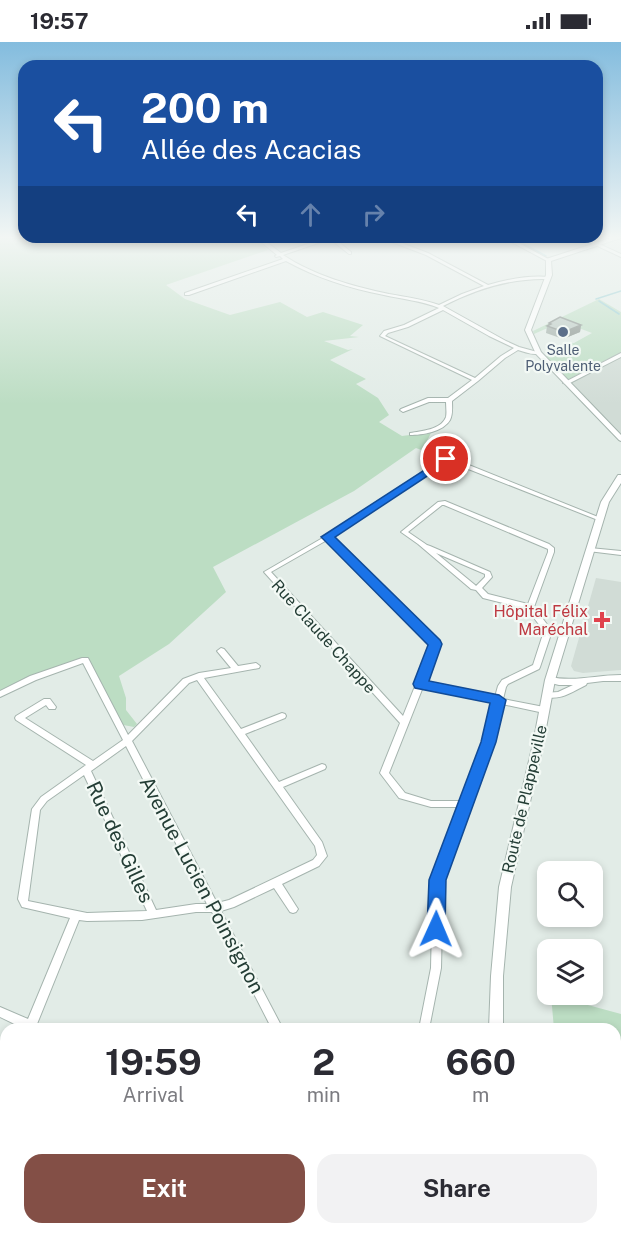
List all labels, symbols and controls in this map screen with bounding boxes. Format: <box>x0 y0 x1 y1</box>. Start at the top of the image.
text: 19:57 <box>30 8 88 34</box>
text: 200 m <box>141 83 269 132</box>
icon: left <box>42 84 120 162</box>
text: Allée des Acacias <box>141 133 361 165</box>
icon: left <box>231 198 264 231</box>
icon: ahead <box>294 198 327 231</box>
icon: right <box>357 198 390 231</box>
marker: Salle Polyvalente <box>556 325 570 339</box>
place label: Salle Polyvalente <box>525 342 601 374</box>
pin <box>420 433 471 484</box>
icon: arrive <box>429 442 462 475</box>
street label: Rue Claude Chappe <box>268 576 380 697</box>
place label: Hôpital Félix Maréchal <box>493 602 588 639</box>
marker: Hôpital Félix Maréchal <box>593 611 611 629</box>
street label: Route de Plappeville <box>498 723 551 875</box>
street label: Avenue Lucien Poinsignon <box>135 772 269 998</box>
street label: Rue des Gilles <box>81 777 159 907</box>
map controls <box>537 861 603 1005</box>
button: search <box>537 861 603 927</box>
position arrow <box>404 897 468 961</box>
button: layers <box>537 939 603 1005</box>
text: 19:59 <box>105 1041 202 1083</box>
text: 2 <box>312 1041 335 1083</box>
text: 660 <box>446 1041 516 1083</box>
text: Arrival <box>122 1083 184 1107</box>
text: min <box>307 1083 341 1107</box>
text: m <box>472 1083 489 1107</box>
button: Exit <box>24 1154 305 1223</box>
button: Share <box>317 1154 597 1223</box>

